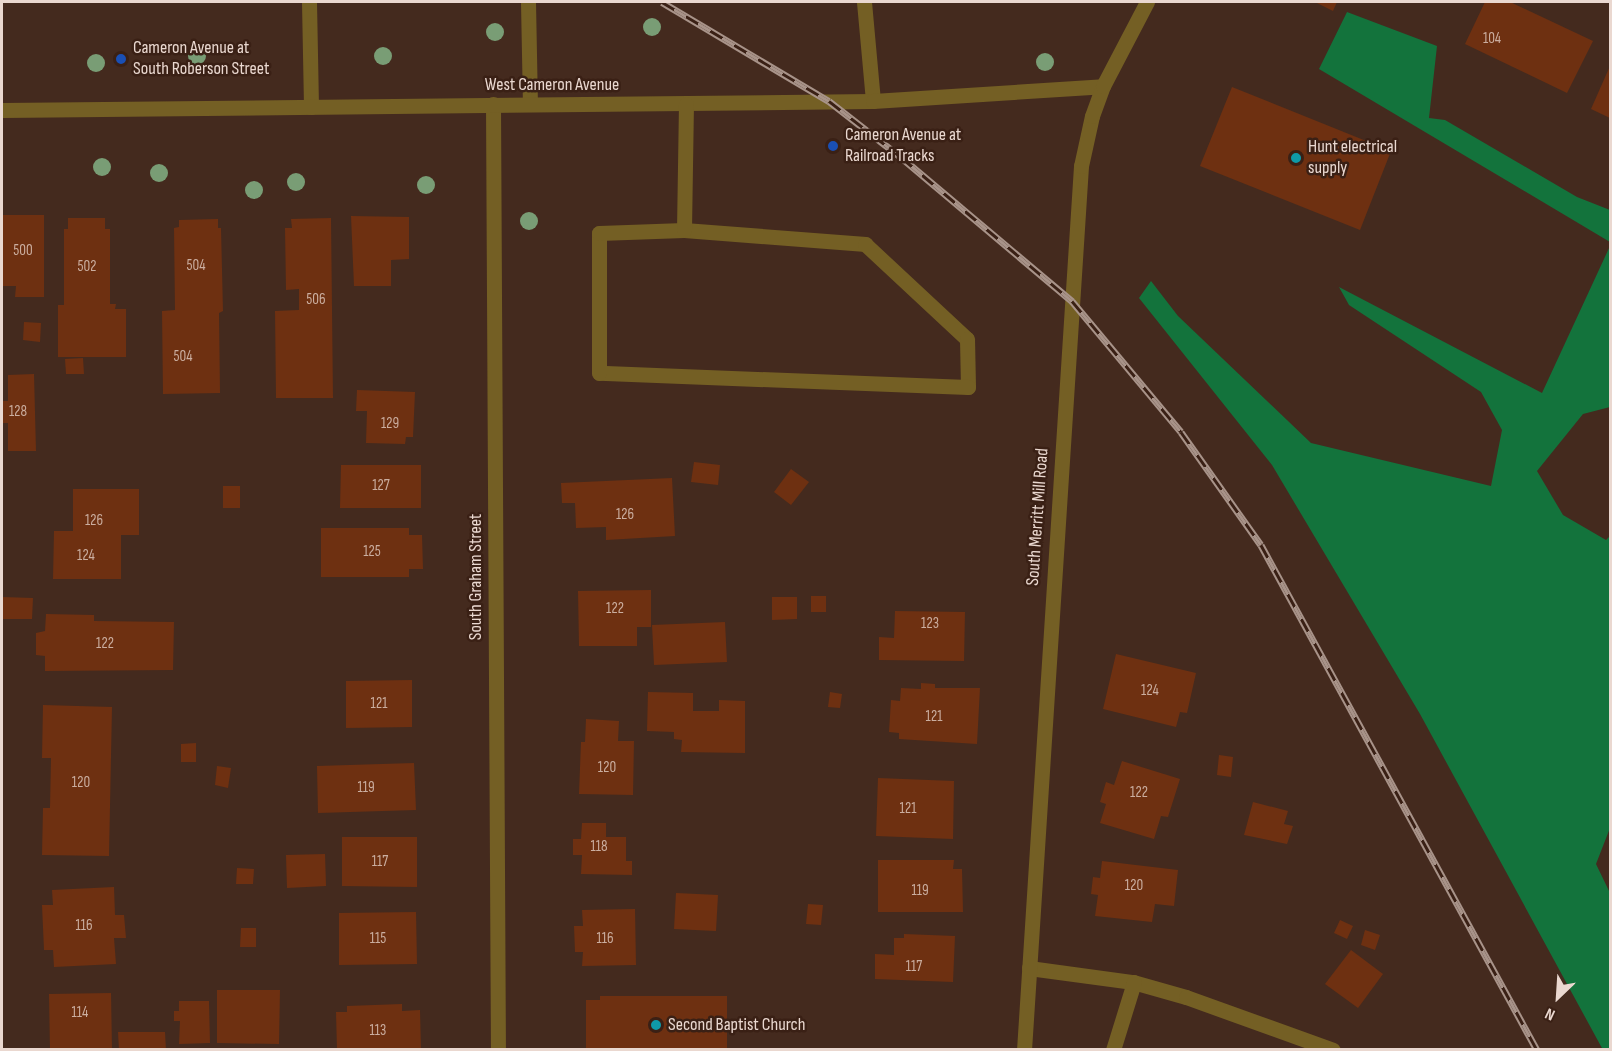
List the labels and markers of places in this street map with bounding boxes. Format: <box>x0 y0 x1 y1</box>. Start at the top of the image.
place label: Cameron Avenue at South Roberson Street <box>133 38 269 80</box>
marker: Cameron Avenue at South Roberson Street <box>114 52 128 66</box>
place label: Cameron Avenue at Railroad Tracks <box>845 125 961 168</box>
place label: Hunt electrical supply <box>1308 137 1397 180</box>
marker: Cameron Avenue at Railroad Tracks <box>826 139 840 153</box>
marker: Hunt electrical supply <box>1289 151 1303 165</box>
place label: Second Baptist Church <box>668 1014 805 1036</box>
marker: Second Baptist Church <box>649 1018 663 1032</box>

